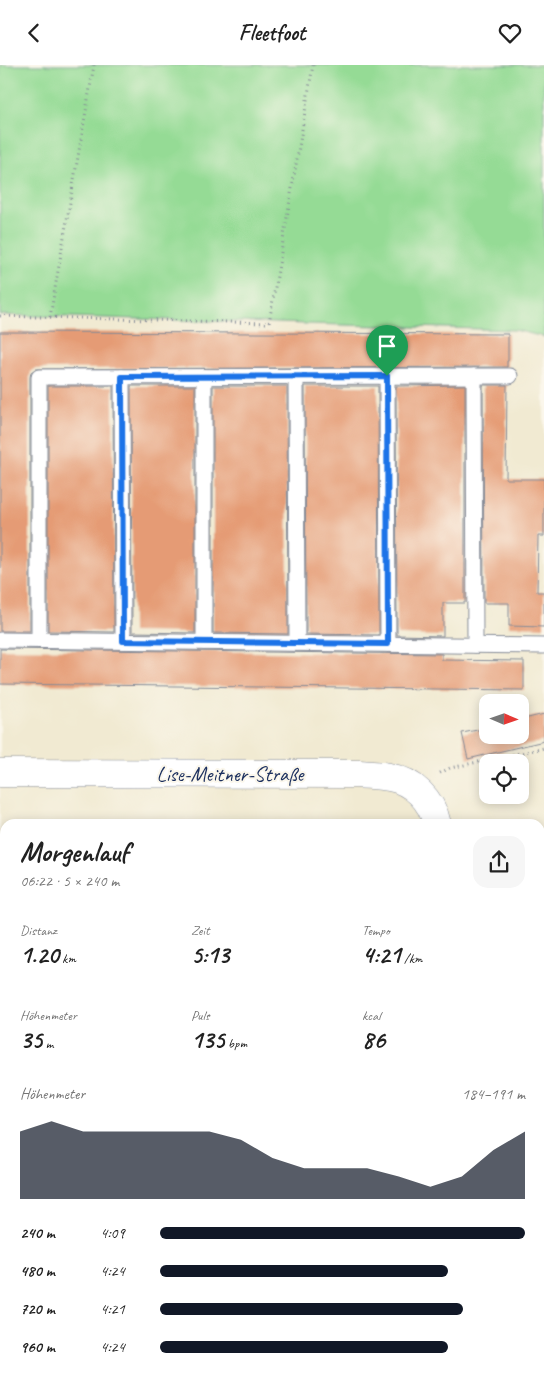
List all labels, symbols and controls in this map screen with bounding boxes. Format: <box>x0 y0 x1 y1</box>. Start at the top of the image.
icon: back <box>20 19 48 47</box>
text: Fleetfoot <box>239 19 305 47</box>
icon: heart <box>496 19 524 47</box>
pin <box>366 325 408 376</box>
icon: arrive <box>373 332 401 360</box>
north arrow <box>479 694 529 744</box>
map controls <box>479 694 529 804</box>
button: locate <box>479 754 529 804</box>
street label: Lise-Meitner-Straße <box>157 761 306 787</box>
text: Morgenlauf <box>20 834 129 869</box>
button: share <box>473 836 525 888</box>
text: 06:22 · 5 × 240 m <box>20 871 119 891</box>
text: Distanz <box>20 922 57 939</box>
text: Zeit <box>191 922 210 939</box>
text: Tempo <box>362 922 390 939</box>
text: 1.20 <box>20 939 59 971</box>
text: 5:13 <box>191 939 229 971</box>
text: 4:21 <box>362 939 401 971</box>
text: km <box>59 950 76 967</box>
text: /km <box>401 950 422 967</box>
text: Höhenmeter <box>20 1007 77 1024</box>
text: Puls <box>191 1007 210 1024</box>
text: kcal <box>362 1007 381 1024</box>
text: 35 <box>20 1024 42 1056</box>
text: 135 <box>191 1024 224 1056</box>
text: 86 <box>362 1024 385 1056</box>
text: m <box>42 1035 53 1052</box>
text: bpm <box>224 1035 247 1052</box>
text: Höhenmeter <box>20 1084 85 1104</box>
text: 184–191 m <box>462 1084 525 1104</box>
text: 240 m <box>20 1223 55 1243</box>
text: 4:09 <box>100 1223 125 1243</box>
text: 480 m <box>20 1261 55 1281</box>
text: 4:24 <box>100 1261 125 1281</box>
text: 720 m <box>20 1299 55 1319</box>
text: 4:21 <box>100 1299 125 1319</box>
text: 960 m <box>20 1337 55 1357</box>
text: 4:24 <box>100 1337 125 1357</box>

